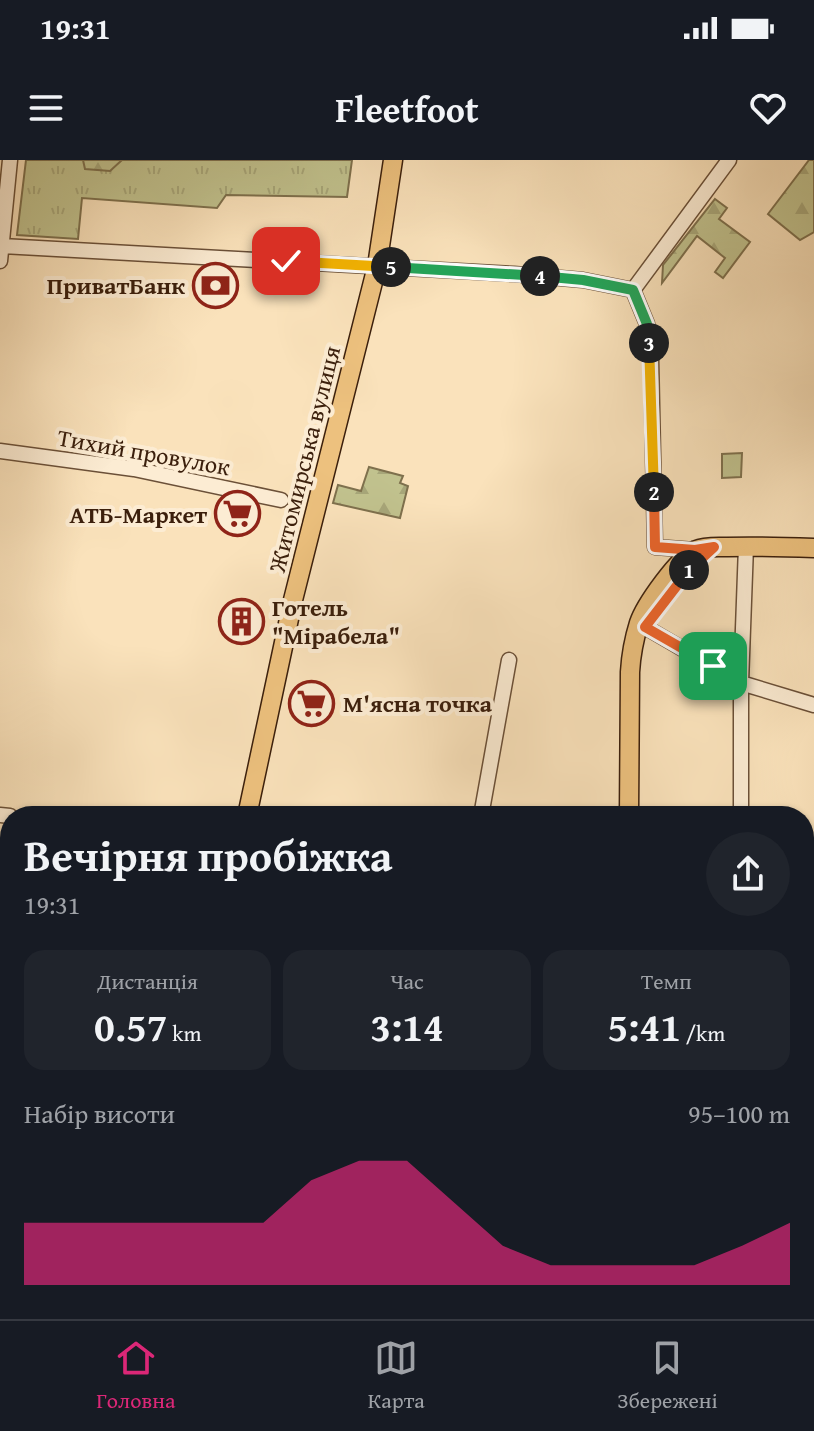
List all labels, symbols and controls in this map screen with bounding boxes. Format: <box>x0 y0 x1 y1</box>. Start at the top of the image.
text: 19:31 <box>40 6 111 50</box>
text: Fleetfoot <box>335 82 479 135</box>
icon: menu <box>24 86 68 130</box>
icon: heart <box>746 86 790 130</box>
pin <box>252 227 320 295</box>
icon: check <box>264 239 308 283</box>
pin: 5 <box>371 247 411 287</box>
text: 5 <box>385 251 397 283</box>
pin: 4 <box>520 256 560 296</box>
text: 4 <box>534 260 546 292</box>
bank icon: ПриватБанк <box>192 261 240 309</box>
place label: ПриватБанк <box>47 268 185 303</box>
pin: 3 <box>629 323 669 363</box>
text: 3 <box>643 327 655 359</box>
street label: Житомирська вулиця <box>259 342 349 577</box>
street label: Тихий провулок <box>55 420 233 484</box>
pin: 2 <box>634 472 674 512</box>
text: 2 <box>648 476 660 508</box>
supermarket icon: АТБ-Маркет <box>214 490 262 538</box>
place label: АТБ-Маркет <box>69 497 207 532</box>
pin: 1 <box>669 550 709 590</box>
text: 1 <box>683 554 695 586</box>
place label: Готель "Мірабела" <box>272 590 400 653</box>
building icon: Готель "Мірабела" <box>217 597 265 645</box>
pin <box>679 632 747 700</box>
icon: arrive <box>691 644 735 688</box>
supermarket icon: М'ясна точка <box>288 679 336 727</box>
place label: М'ясна точка <box>343 686 493 721</box>
text: Вечірня пробіжка <box>24 823 393 887</box>
button: share <box>706 832 790 916</box>
text: 19:31 <box>24 885 80 924</box>
text: Дистанція <box>97 965 198 997</box>
text: Час <box>390 965 424 997</box>
text: Темп <box>641 965 692 997</box>
text: 0.57 <box>94 997 167 1056</box>
text: 3:14 <box>370 997 444 1056</box>
text: 5:41 <box>607 997 681 1056</box>
text: km <box>167 1017 201 1049</box>
text: /km <box>681 1017 725 1049</box>
text: Набір висоти <box>24 1094 175 1133</box>
text: 95–100 m <box>688 1094 790 1133</box>
tab: Головна <box>96 1336 175 1416</box>
tab: Карта <box>368 1336 425 1416</box>
tab: Збережені <box>617 1336 718 1416</box>

